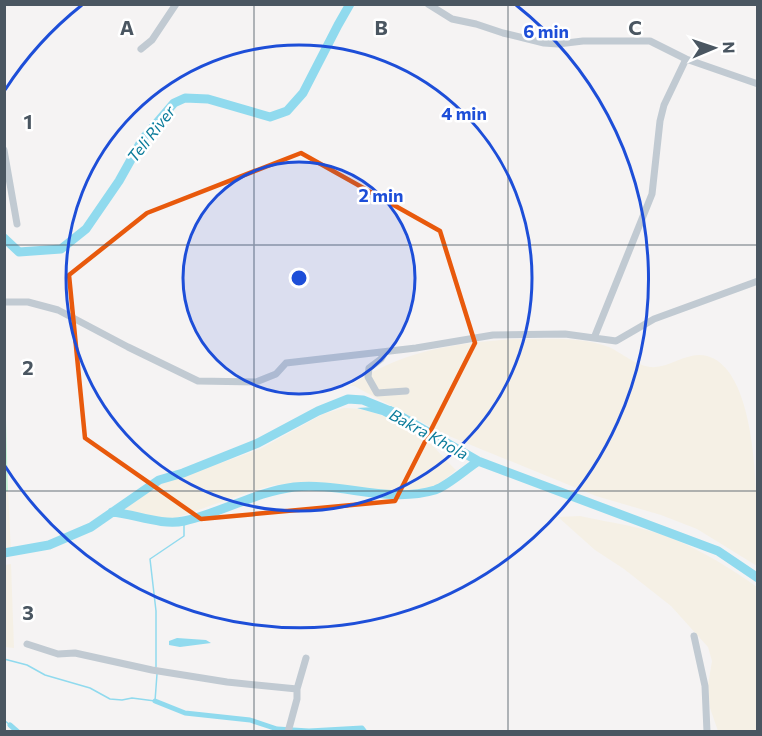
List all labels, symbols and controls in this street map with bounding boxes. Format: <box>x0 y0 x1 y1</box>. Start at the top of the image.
text: A <box>120 15 134 39</box>
text: B <box>374 15 388 39</box>
text: C <box>628 15 642 39</box>
north arrow <box>684 18 744 78</box>
text: 6 min <box>523 20 569 42</box>
text: N <box>720 41 739 54</box>
water label: Teli River <box>123 101 179 166</box>
text: 4 min <box>441 102 487 124</box>
text: 1 <box>23 109 33 133</box>
text: 2 min <box>359 184 403 206</box>
centre of rings <box>289 268 309 288</box>
text: 2 <box>22 355 34 379</box>
water label: Bakra Khola <box>387 404 472 463</box>
text: 3 <box>22 600 34 624</box>

